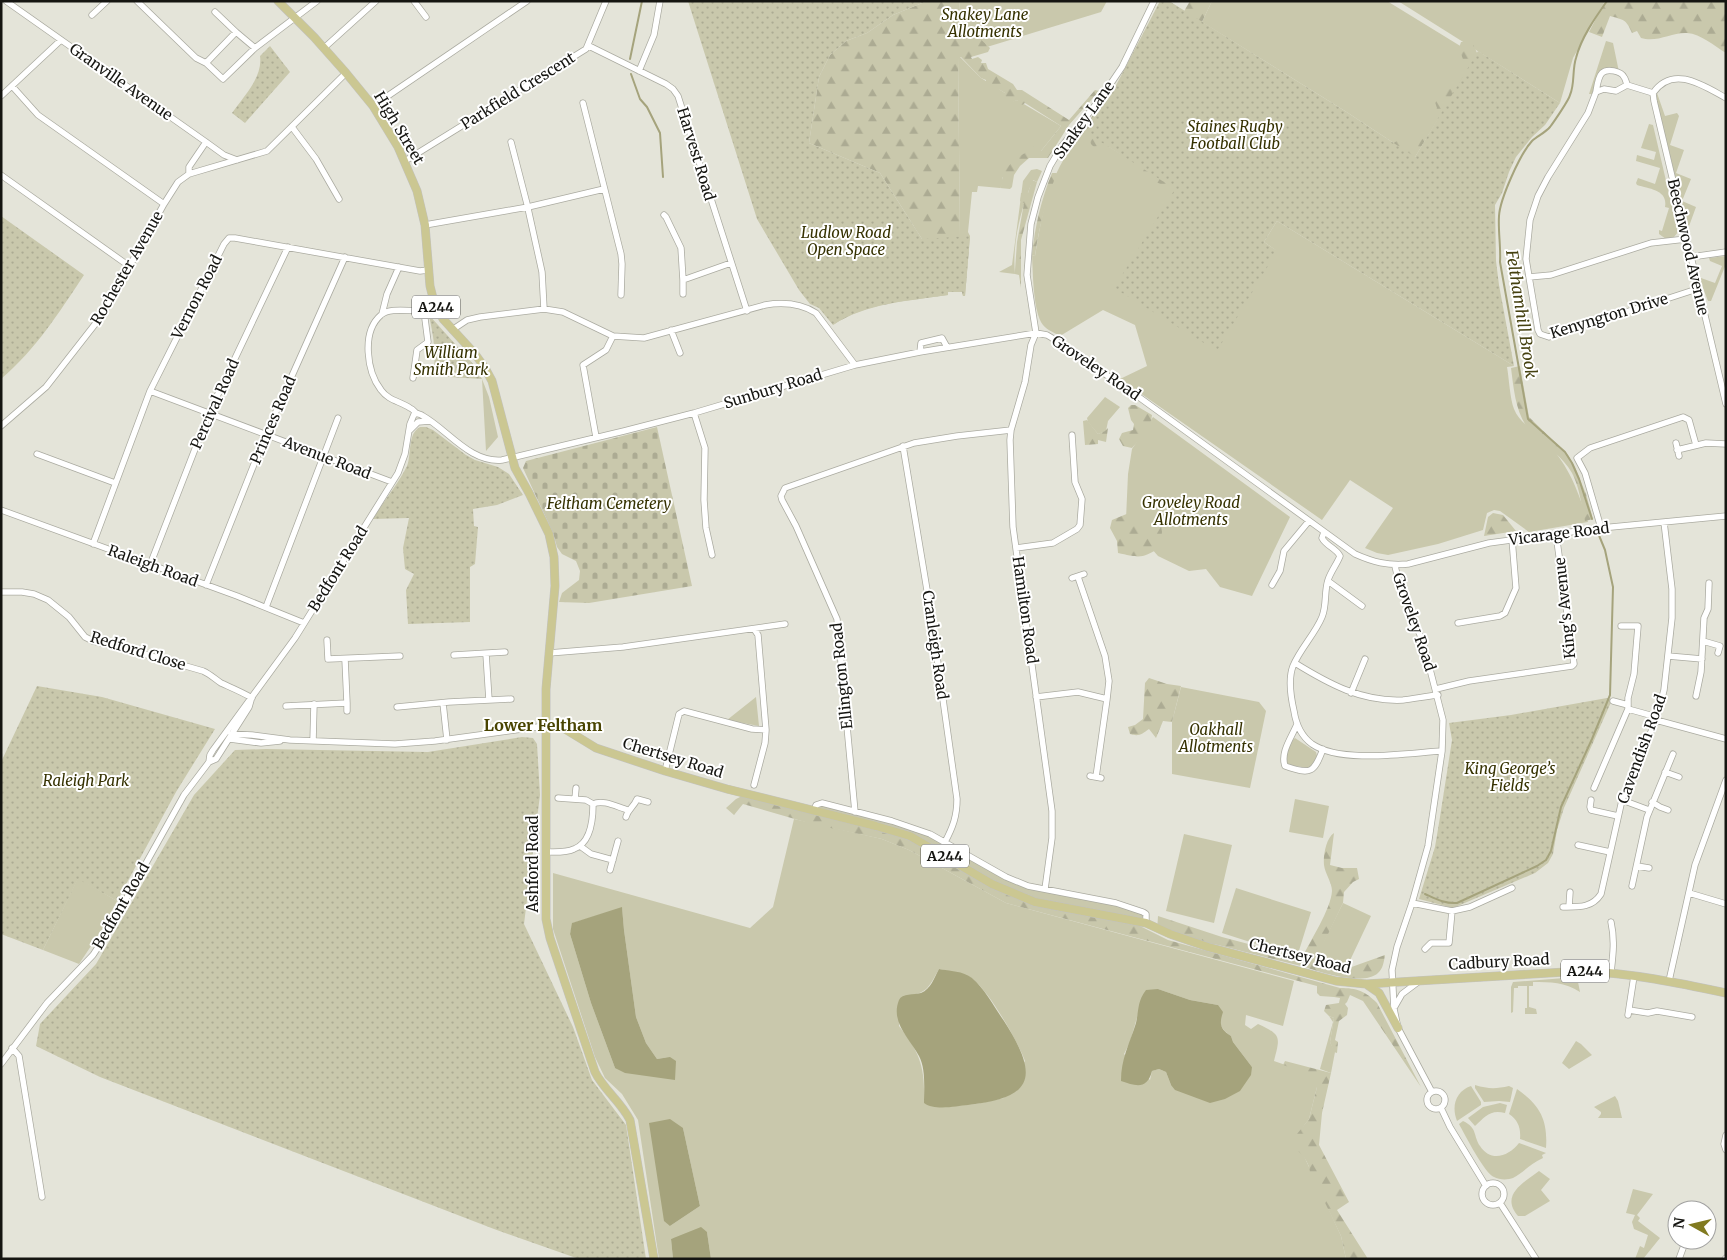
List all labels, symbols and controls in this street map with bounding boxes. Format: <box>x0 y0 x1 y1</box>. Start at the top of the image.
park label: Snakey Lane Allotments <box>942 5 1029 41</box>
street label: Granville Avenue <box>66 39 177 124</box>
street label: Parkfield Crescent <box>457 48 579 133</box>
street label: Snakey Lane <box>1049 77 1118 162</box>
street label: High Street <box>370 88 429 168</box>
street label: Harvest Road <box>673 105 720 203</box>
park label: Staines Rugby Football Club <box>1187 117 1283 153</box>
street label: Beechwood Avenue <box>1664 177 1714 317</box>
street label: Rochester Avenue <box>86 207 167 328</box>
park label: Ludlow Road Open Space <box>801 223 891 259</box>
water label: Felthamhill Brook <box>1502 247 1542 380</box>
street label: Vernon Road <box>167 251 226 343</box>
street label: Kenyngton Drive <box>1548 289 1670 342</box>
road number: A244 <box>412 296 460 318</box>
street label: Groveley Road <box>1048 331 1144 404</box>
park label: William Smith Park <box>414 343 489 379</box>
street label: Percival Road <box>186 356 243 452</box>
street label: Sunbury Road <box>721 365 824 413</box>
street label: Princes Road <box>245 373 300 467</box>
street label: Avenue Road <box>280 432 374 483</box>
park label: Groveley Road Allotments <box>1142 493 1240 529</box>
park label: Feltham Cemetery <box>546 494 671 513</box>
street label: Vicarage Road <box>1506 518 1611 549</box>
street label: Bedfont Road <box>304 522 371 615</box>
street label: Raleigh Road <box>105 540 201 591</box>
street label: Hamilton Road <box>1009 555 1042 665</box>
street label: King's Avenue <box>1550 556 1579 660</box>
street label: Groveley Road <box>1389 570 1440 674</box>
street label: Cranleigh Road <box>918 589 953 701</box>
street label: Ellington Road <box>826 622 857 730</box>
street label: Redford Close <box>88 627 188 674</box>
street label: Cavendish Road <box>1613 692 1670 806</box>
district label: Lower Feltham <box>484 715 602 735</box>
park label: Oakhall Allotments <box>1178 720 1253 756</box>
street label: Chertsey Road <box>621 733 726 782</box>
park label: King George’s Fields <box>1463 759 1556 795</box>
park label: Raleigh Park <box>43 771 130 790</box>
street label: Ashford Road <box>523 815 542 914</box>
road number: A244 <box>921 844 969 868</box>
street label: Bedfont Road <box>88 859 153 953</box>
street label: Chertsey Road <box>1247 934 1353 977</box>
street label: Cadbury Road <box>1448 949 1550 974</box>
road number: A244 <box>1561 959 1609 982</box>
north arrow <box>1667 1200 1717 1250</box>
text: N <box>1669 1216 1689 1230</box>

